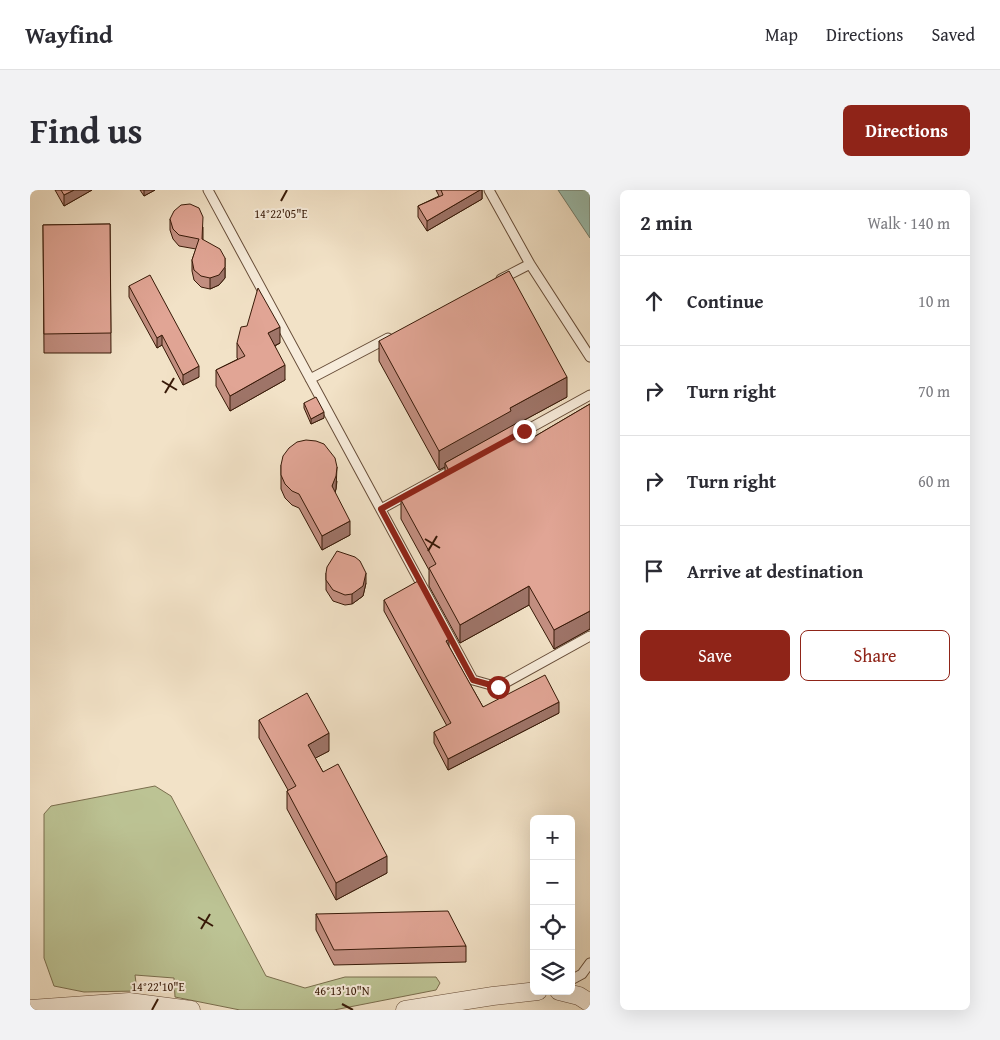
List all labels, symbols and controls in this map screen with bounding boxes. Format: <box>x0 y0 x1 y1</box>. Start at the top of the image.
text: Wayfind <box>25 17 113 52</box>
text: Map <box>765 21 798 48</box>
text: Directions <box>826 21 903 48</box>
text: Saved <box>931 21 975 48</box>
text: Find us <box>30 105 143 156</box>
button: Directions <box>843 105 970 156</box>
text: 14°22'05"E <box>254 205 308 222</box>
text: 2 min <box>640 207 692 238</box>
text: Walk · 140 m <box>867 211 950 235</box>
icon: ahead <box>640 287 668 315</box>
text: Continue <box>687 287 764 315</box>
text: 10 m <box>918 289 950 313</box>
icon: right <box>640 377 668 405</box>
text: Turn right <box>687 377 776 405</box>
text: 70 m <box>918 379 950 403</box>
route end <box>513 420 536 443</box>
icon: right <box>640 467 668 495</box>
text: Turn right <box>687 467 776 495</box>
text: 60 m <box>918 469 950 493</box>
icon: arrive <box>640 557 668 585</box>
text: Arrive at destination <box>687 557 863 585</box>
button: Save <box>640 630 790 681</box>
button: Share <box>800 630 950 681</box>
route start <box>487 676 510 699</box>
map controls <box>530 815 575 995</box>
button: + <box>530 815 575 860</box>
button: − <box>530 860 575 905</box>
button: locate <box>530 905 575 950</box>
button: layers <box>530 950 575 995</box>
text: 14°22'10"E <box>131 978 185 995</box>
text: 46°13'10"N <box>314 982 370 999</box>

